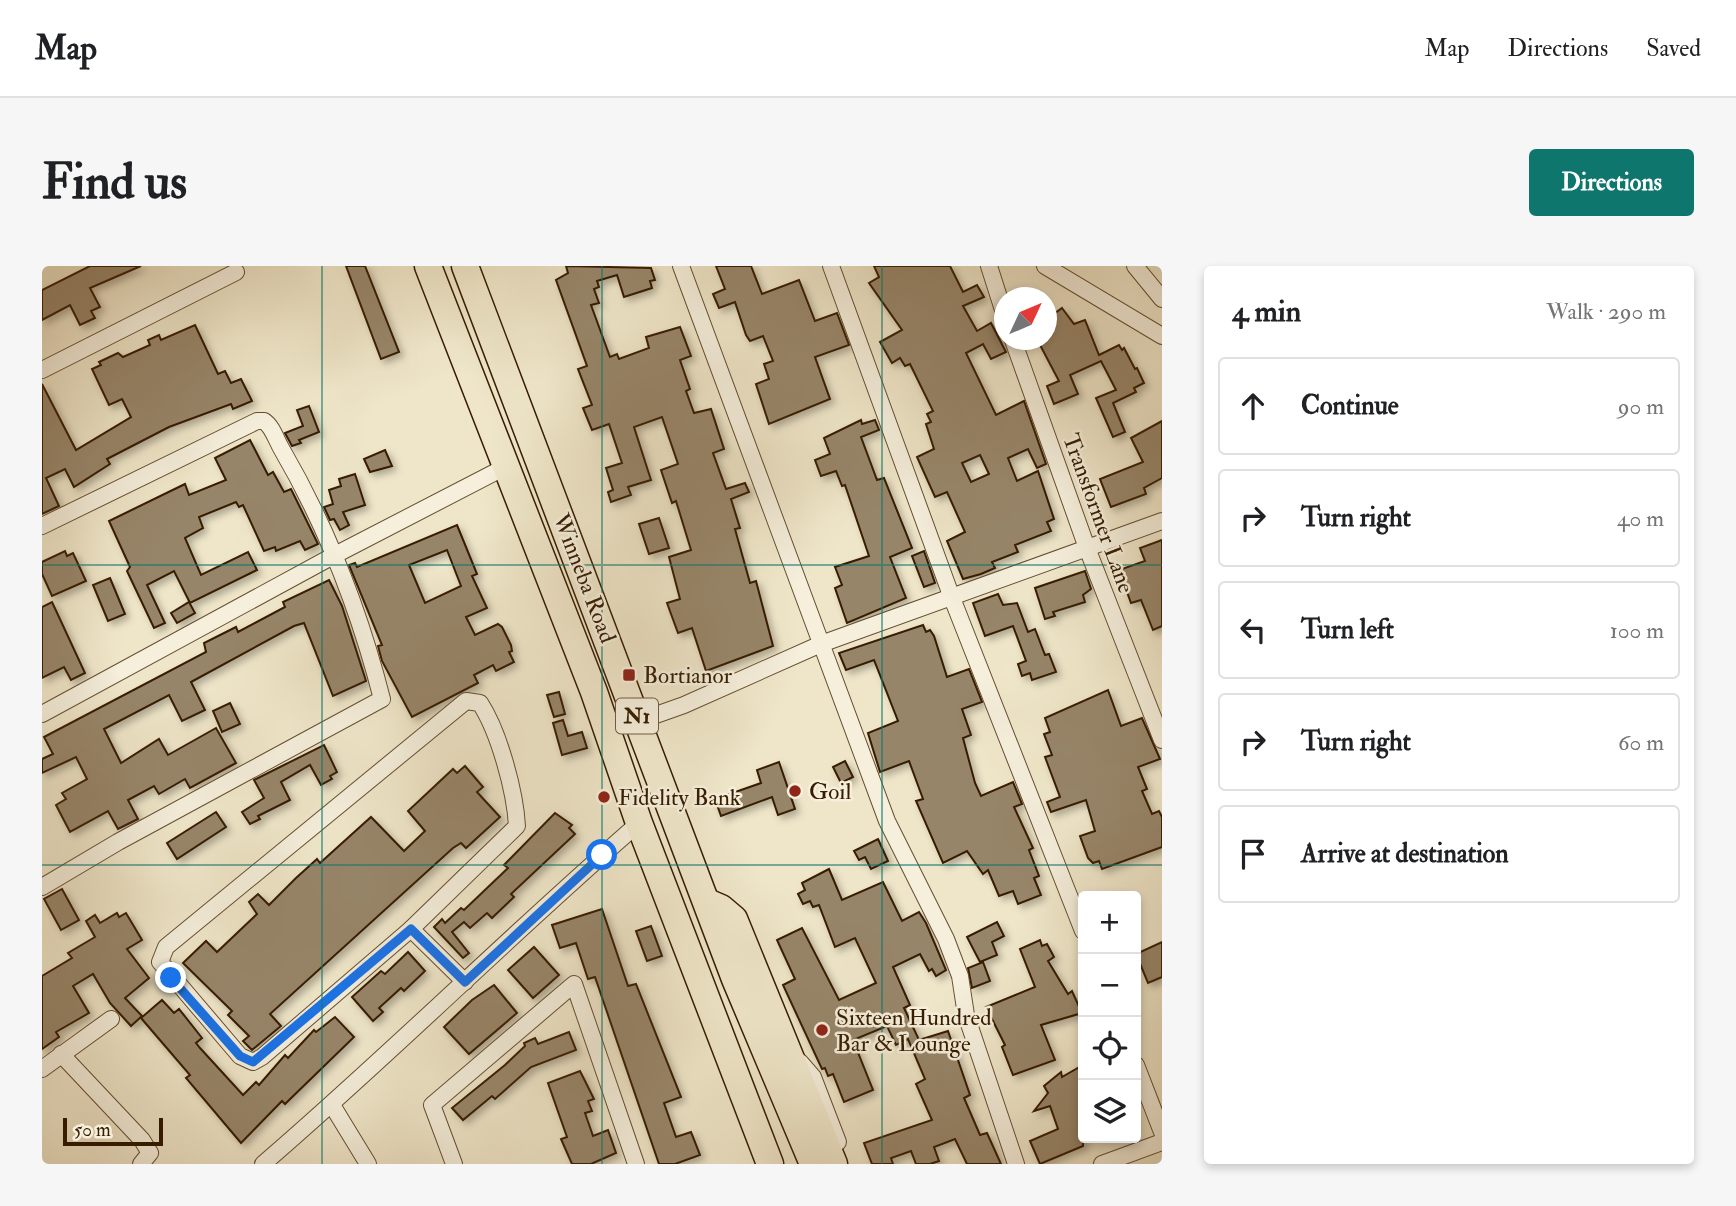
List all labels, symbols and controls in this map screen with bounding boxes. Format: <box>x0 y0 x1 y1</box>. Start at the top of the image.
text: Map <box>35 28 97 69</box>
text: Map <box>1424 33 1469 64</box>
text: Directions <box>1507 33 1608 64</box>
text: Saved <box>1646 33 1701 64</box>
button: Directions <box>1529 149 1694 216</box>
text: Find us <box>42 152 187 213</box>
north arrow <box>994 287 1057 350</box>
text: 4 min <box>1232 293 1301 330</box>
text: Walk · 290 m <box>1546 297 1666 326</box>
icon: ahead <box>1234 387 1272 425</box>
text: Continue <box>1301 390 1399 422</box>
text: 90 m <box>1618 392 1664 421</box>
street label: Transformer Lane <box>1056 429 1141 597</box>
icon: right <box>1234 499 1272 537</box>
text: Turn right <box>1301 502 1411 534</box>
text: 40 m <box>1617 504 1664 533</box>
street label: Winneba Road <box>546 508 623 647</box>
icon: left <box>1234 611 1272 649</box>
text: Turn left <box>1301 614 1394 646</box>
text: 100 m <box>1610 616 1664 645</box>
place label: Bortianor <box>643 661 733 690</box>
marker: Bortianor <box>621 667 637 683</box>
road number: N1 <box>616 699 658 734</box>
icon: right <box>1234 723 1272 761</box>
text: Turn right <box>1301 726 1411 758</box>
text: 60 m <box>1618 728 1664 757</box>
place label: Goil <box>809 777 851 806</box>
place label: Fidelity Bank <box>618 783 741 812</box>
marker: Goil <box>787 783 803 799</box>
marker: Fidelity Bank <box>596 789 612 805</box>
icon: arrive <box>1234 835 1272 873</box>
text: Arrive at destination <box>1301 838 1509 870</box>
route start <box>586 839 617 870</box>
map controls <box>1078 891 1141 1143</box>
button: + <box>1078 891 1141 954</box>
button: − <box>1078 954 1141 1017</box>
route end <box>155 962 186 993</box>
place label: Sixteen Hundred Bar & Lounge <box>836 1003 992 1058</box>
button: locate <box>1078 1017 1141 1080</box>
marker: Sixteen Hundred Bar & Lounge <box>814 1022 830 1038</box>
button: layers <box>1078 1080 1141 1143</box>
scale bar <box>63 1115 163 1147</box>
text: 50 m <box>74 1118 111 1142</box>

